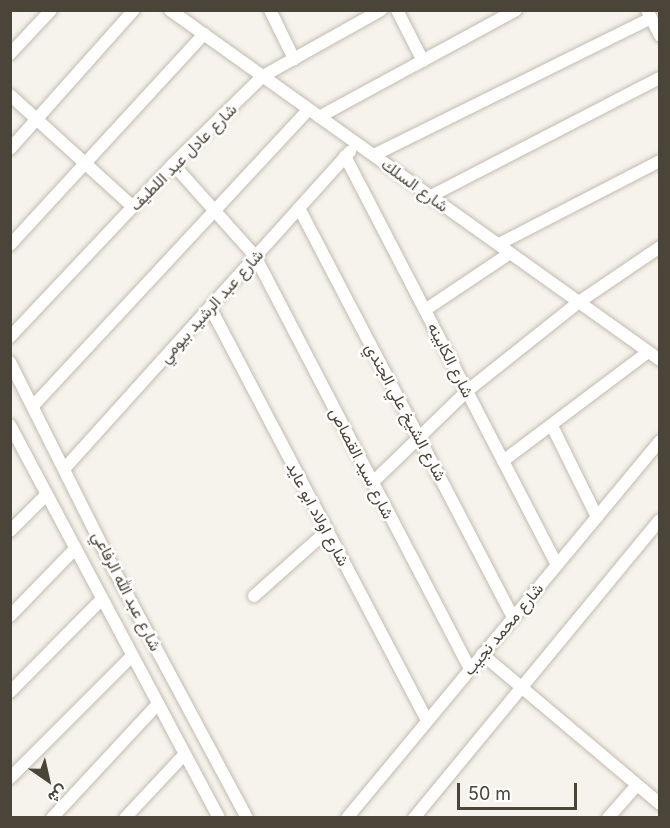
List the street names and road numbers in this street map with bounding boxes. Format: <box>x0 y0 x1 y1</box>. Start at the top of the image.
street label: شارع عادل عبد اللطيف <box>126 100 240 214</box>
street label: شارع السلك <box>378 154 452 216</box>
street label: شارع عبد الرشيد بيومي <box>155 245 267 367</box>
street label: شارع الكابينه <box>424 319 478 401</box>
street label: شارع الشيخ علي الجندي <box>362 340 450 484</box>
street label: شارع سيد القصاص <box>326 404 398 522</box>
street label: شارع اولاد ابو عايد <box>283 459 353 569</box>
street label: شارع عبد الله الرفاعي <box>89 528 165 654</box>
street label: شارع محمد نجيب <box>459 579 547 679</box>

